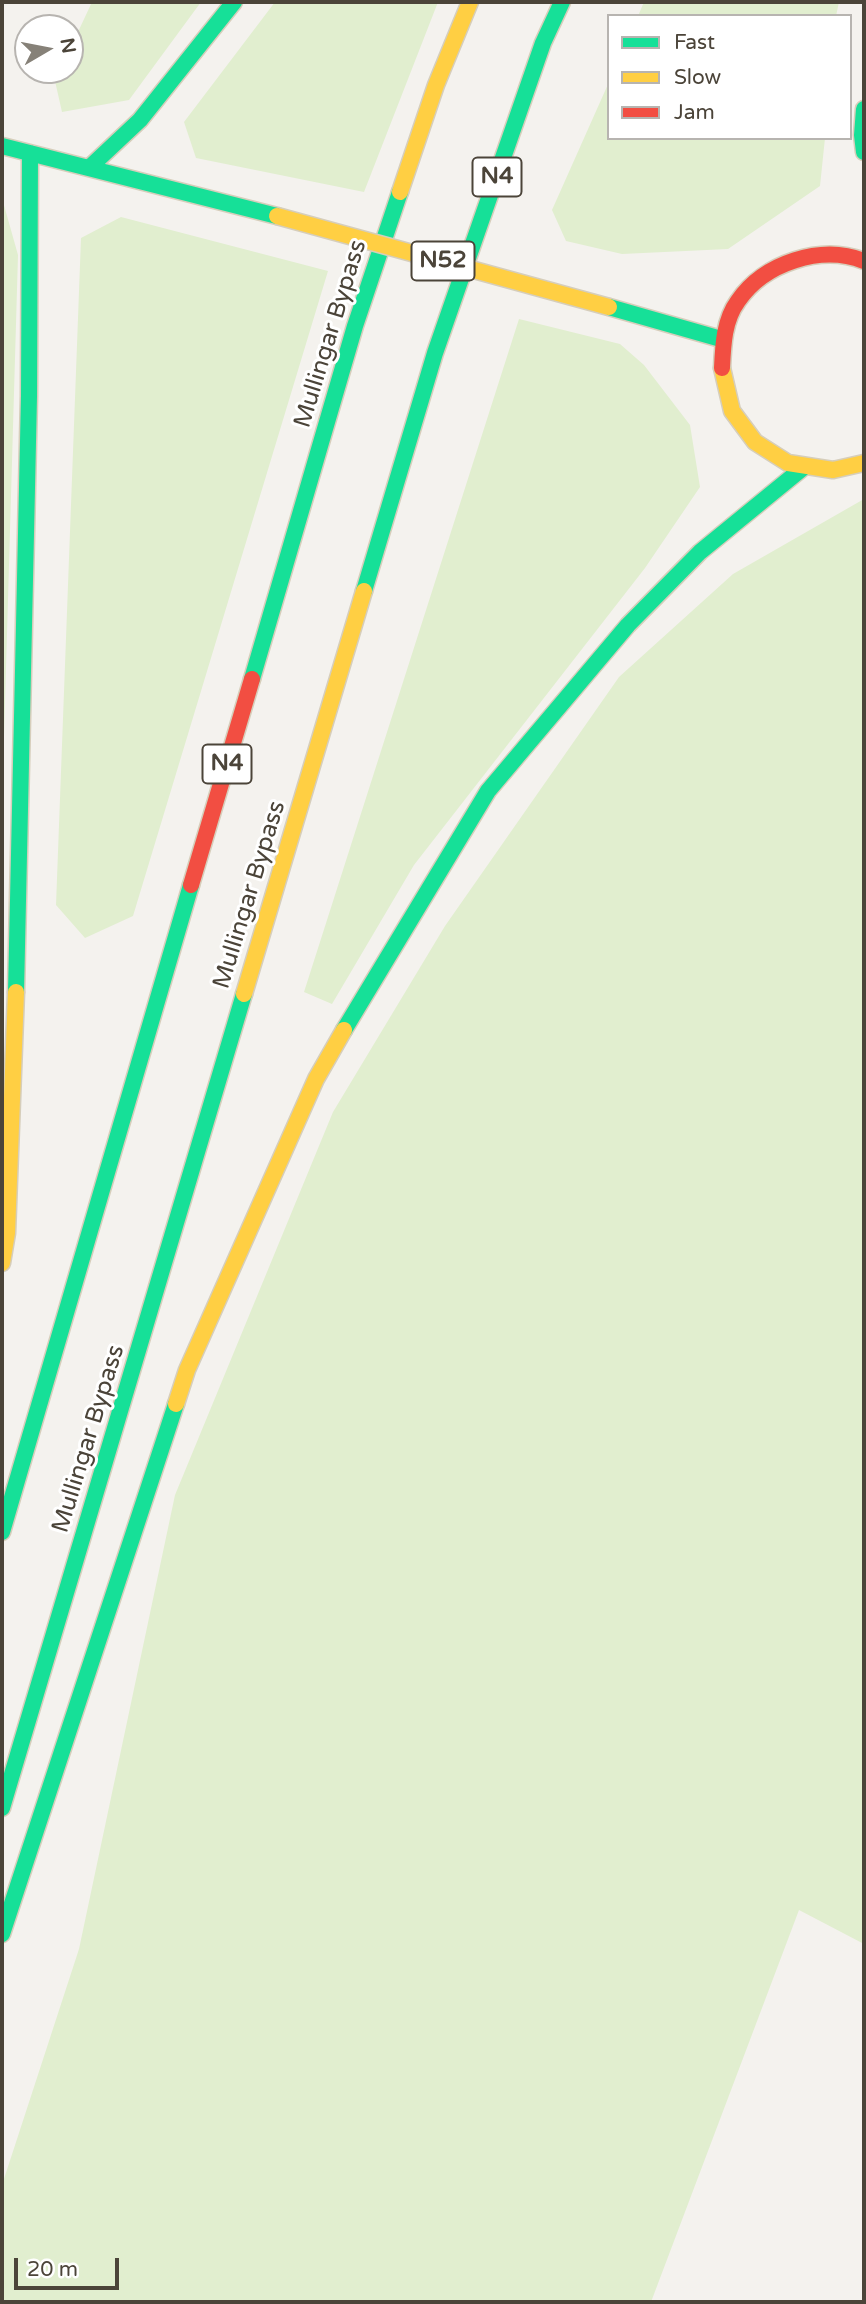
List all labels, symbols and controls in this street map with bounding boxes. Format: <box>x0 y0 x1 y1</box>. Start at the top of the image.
north arrow <box>14 14 84 84</box>
legend <box>607 14 852 140</box>
text: Fast <box>674 30 715 55</box>
text: N <box>56 36 80 55</box>
text: Slow <box>674 65 721 90</box>
text: Jam <box>674 100 715 125</box>
road number: N4 <box>472 158 522 196</box>
street label: Mullingar Bypass <box>289 237 373 431</box>
road number: N52 <box>412 242 474 280</box>
road number: N4 <box>202 744 252 784</box>
street label: Mullingar Bypass <box>208 798 292 992</box>
street label: Mullingar Bypass <box>47 1342 131 1536</box>
scale bar <box>18 2244 122 2288</box>
text: 20 m <box>27 2257 78 2282</box>

